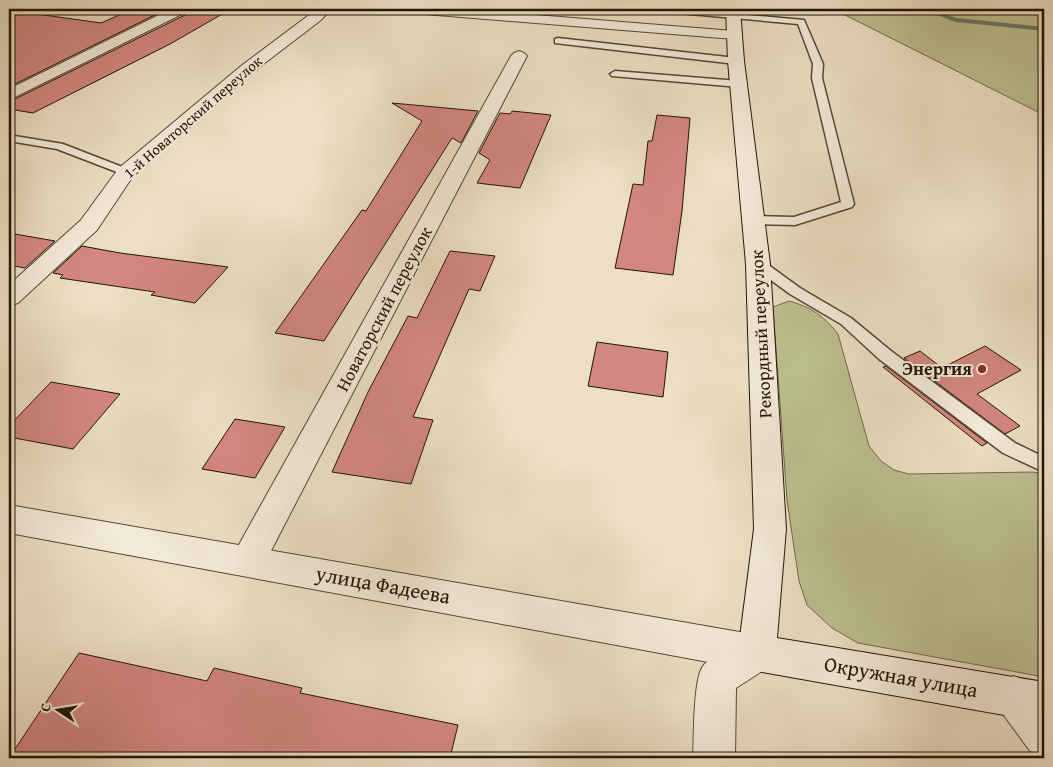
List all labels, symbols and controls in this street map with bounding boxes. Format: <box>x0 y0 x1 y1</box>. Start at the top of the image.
street label: 1-й Новаторский переулок <box>119 50 267 183</box>
street label: Новаторский переулок <box>329 221 439 396</box>
street label: Рекордный переулок <box>743 249 778 419</box>
place label: Энергия <box>902 355 972 382</box>
marker: Энергия <box>976 363 988 375</box>
street label: улица Фадеева <box>312 557 453 612</box>
street label: Окружная улица <box>822 648 980 705</box>
north arrow <box>32 684 82 734</box>
text: С <box>35 701 56 713</box>

